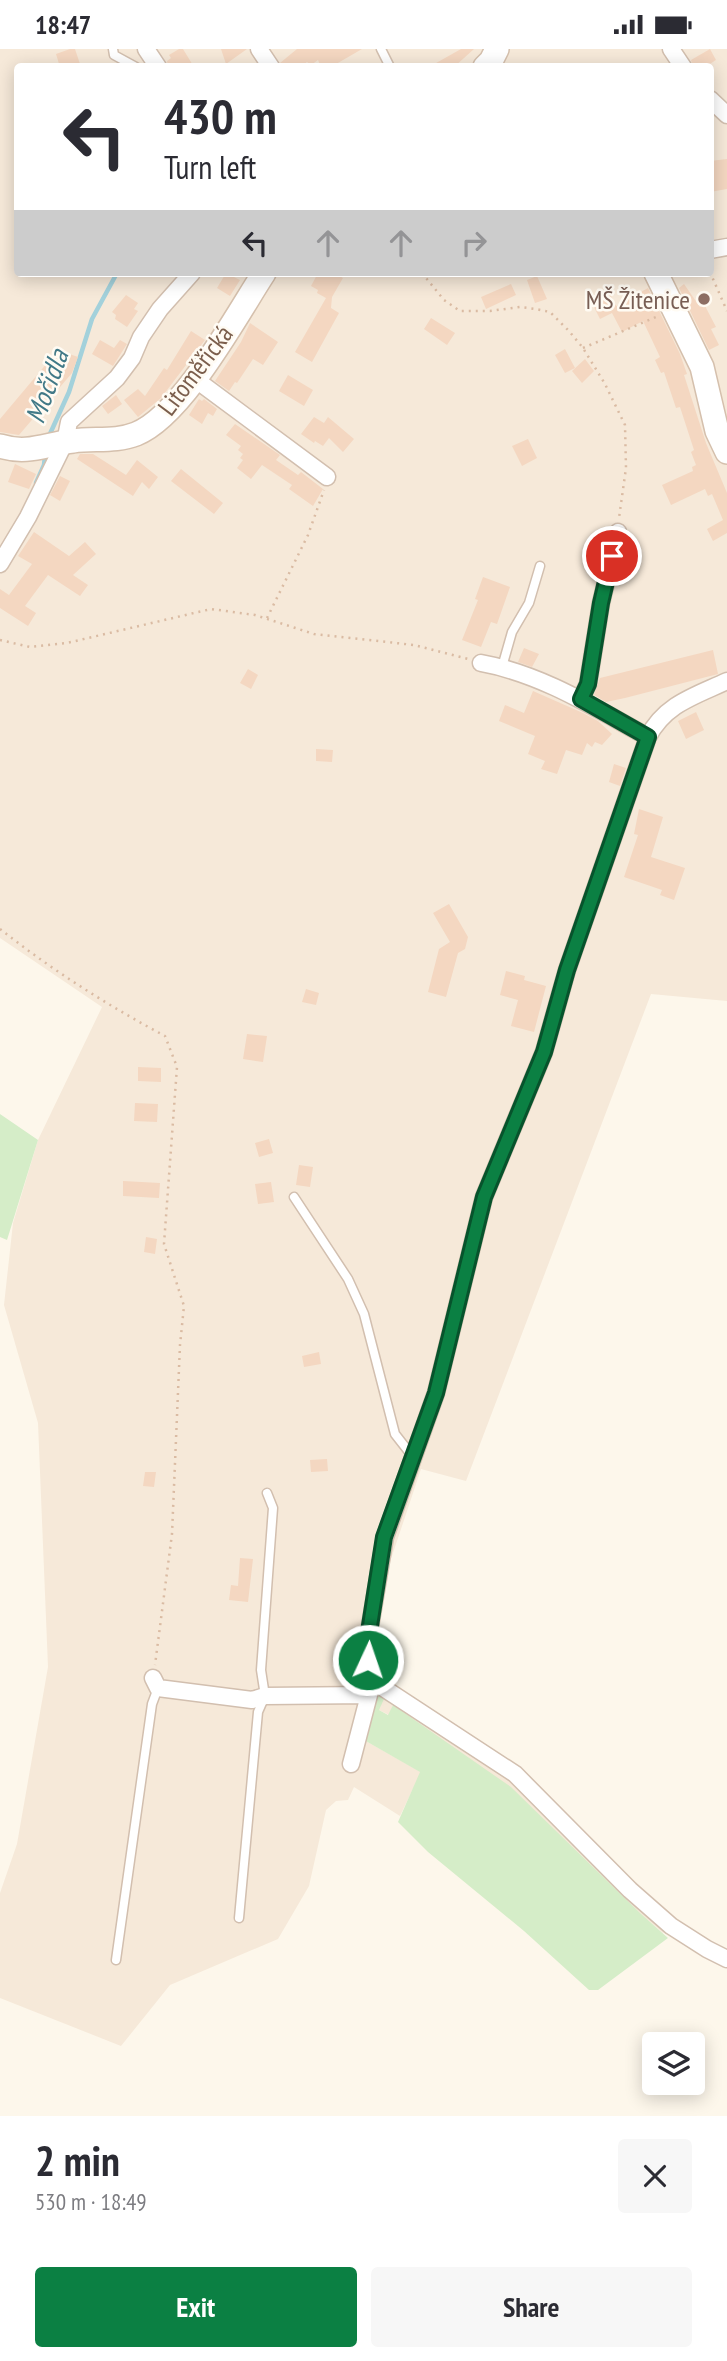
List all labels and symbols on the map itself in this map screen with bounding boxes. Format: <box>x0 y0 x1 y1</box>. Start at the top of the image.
place label: MŠ Žitenice <box>586 283 690 316</box>
marker: MŠ Žitenice <box>696 291 712 307</box>
street label: Litoměřická <box>150 318 240 422</box>
water label: Močidla <box>16 342 77 428</box>
pin <box>582 526 642 586</box>
position arrow <box>331 1623 405 1697</box>

